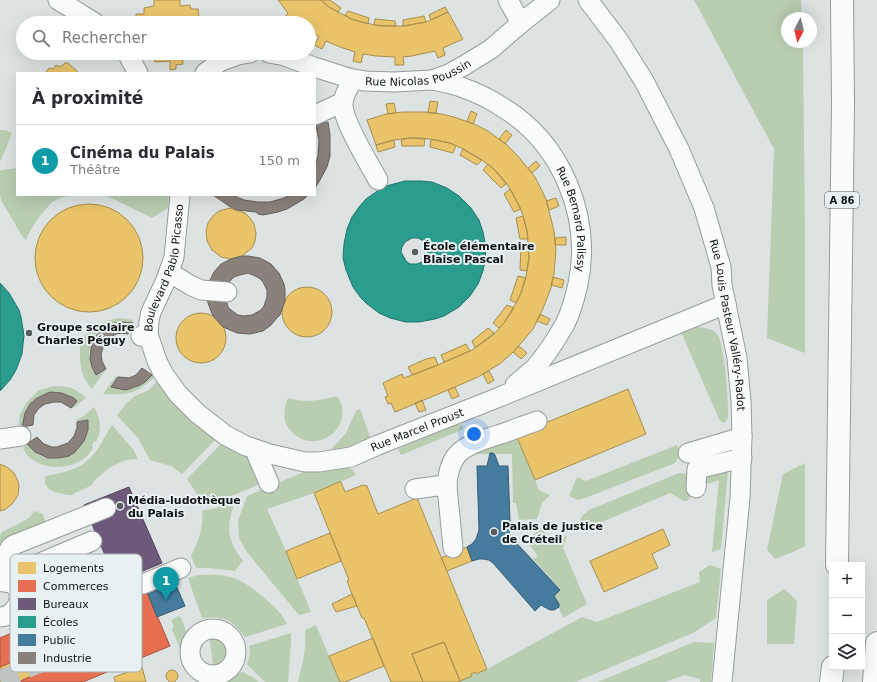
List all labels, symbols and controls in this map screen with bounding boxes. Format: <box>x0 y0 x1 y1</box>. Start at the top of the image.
north arrow <box>781 12 817 48</box>
search box <box>16 16 316 60</box>
icon: search <box>30 27 52 49</box>
text: Rechercher <box>62 29 147 47</box>
street label: Rue Nicolas Poussin <box>365 56 473 89</box>
text: À proximité <box>32 88 143 108</box>
text: Cinéma du Palais <box>70 144 215 162</box>
text: 1 <box>40 153 50 168</box>
text: 150 m <box>258 153 300 168</box>
text: Théâtre <box>70 162 120 177</box>
street label: Rue Bernard Palissy <box>554 164 588 273</box>
road number: A 86 <box>825 192 859 208</box>
street label: Boulevard Pablo Picasso <box>142 203 186 332</box>
street label: Rue Louis Pasteur Valléry-Radot <box>707 238 748 412</box>
place label: École élémentaire Blaise Pascal <box>423 240 534 266</box>
marker: École élémentaire Blaise Pascal <box>410 247 420 257</box>
place label: Groupe scolaire Charles Péguy <box>37 321 134 347</box>
marker: Groupe scolaire Charles Péguy <box>24 328 34 338</box>
street label: Rue Marcel Proust <box>369 405 466 454</box>
your location <box>464 424 484 444</box>
place label: Média-ludothèque du Palais <box>128 494 241 520</box>
marker: Média-ludothèque du Palais <box>115 501 125 511</box>
place label: Palais de justice de Créteil <box>502 520 603 546</box>
marker: Palais de justice de Créteil <box>489 527 499 537</box>
legend <box>10 554 142 672</box>
text: Logements <box>43 562 104 575</box>
map controls <box>829 562 865 670</box>
button: + <box>829 562 865 598</box>
pin: 1 <box>153 567 179 600</box>
text: Commerces <box>43 580 109 593</box>
text: Bureaux <box>43 598 89 611</box>
button: − <box>829 598 865 634</box>
text: Écoles <box>43 616 79 629</box>
text: Public <box>43 634 76 647</box>
button: layers <box>829 634 865 670</box>
text: Industrie <box>43 652 92 665</box>

